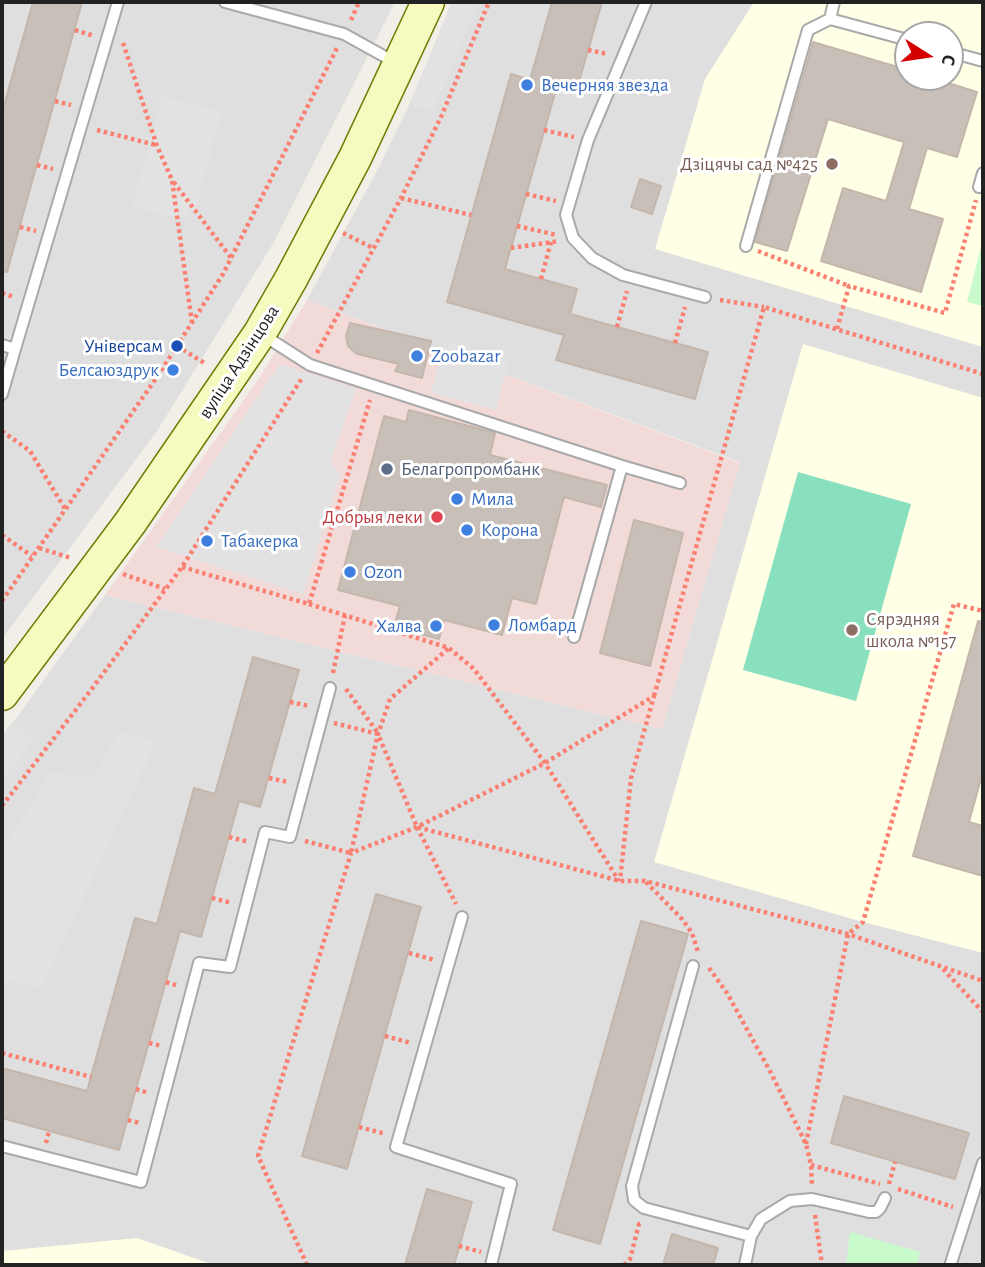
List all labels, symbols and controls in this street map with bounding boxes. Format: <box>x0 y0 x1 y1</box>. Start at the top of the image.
north arrow <box>894 21 964 91</box>
text: С <box>938 53 958 67</box>
place label: Вечерняя звезда <box>541 74 669 96</box>
marker: Вечерняя звезда <box>519 77 535 93</box>
place label: Дзіцячы сад №425 <box>680 153 818 175</box>
marker: Дзіцячы сад №425 <box>824 156 840 172</box>
street label: вуліца Адзінцова <box>194 301 284 423</box>
place label: Універсам <box>84 335 163 357</box>
marker: Універсам <box>169 338 185 354</box>
place label: Zoobazar <box>431 345 500 367</box>
marker: Zoobazar <box>409 348 425 364</box>
place label: Белсаюздрук <box>58 359 159 381</box>
marker: Белсаюздрук <box>165 362 181 378</box>
place label: Белагропромбанк <box>401 458 540 480</box>
marker: Белагропромбанк <box>379 461 395 477</box>
place label: Мила <box>471 488 514 510</box>
marker: Мила <box>449 491 465 507</box>
place label: Добрыя леки <box>323 506 423 528</box>
marker: Добрыя леки <box>429 509 445 525</box>
place label: Корона <box>481 519 538 541</box>
marker: Корона <box>459 522 475 538</box>
place label: Табакерка <box>221 530 299 552</box>
marker: Табакерка <box>199 533 215 549</box>
place label: Ozon <box>364 561 403 583</box>
marker: Ozon <box>342 564 358 580</box>
place label: Сярэдняя школа №157 <box>866 608 956 652</box>
place label: Ломбард <box>508 614 577 636</box>
place label: Халва <box>376 615 422 637</box>
marker: Ломбард <box>486 617 502 633</box>
marker: Халва <box>428 618 444 634</box>
marker: Сярэдняя школа №157 <box>844 622 860 638</box>

